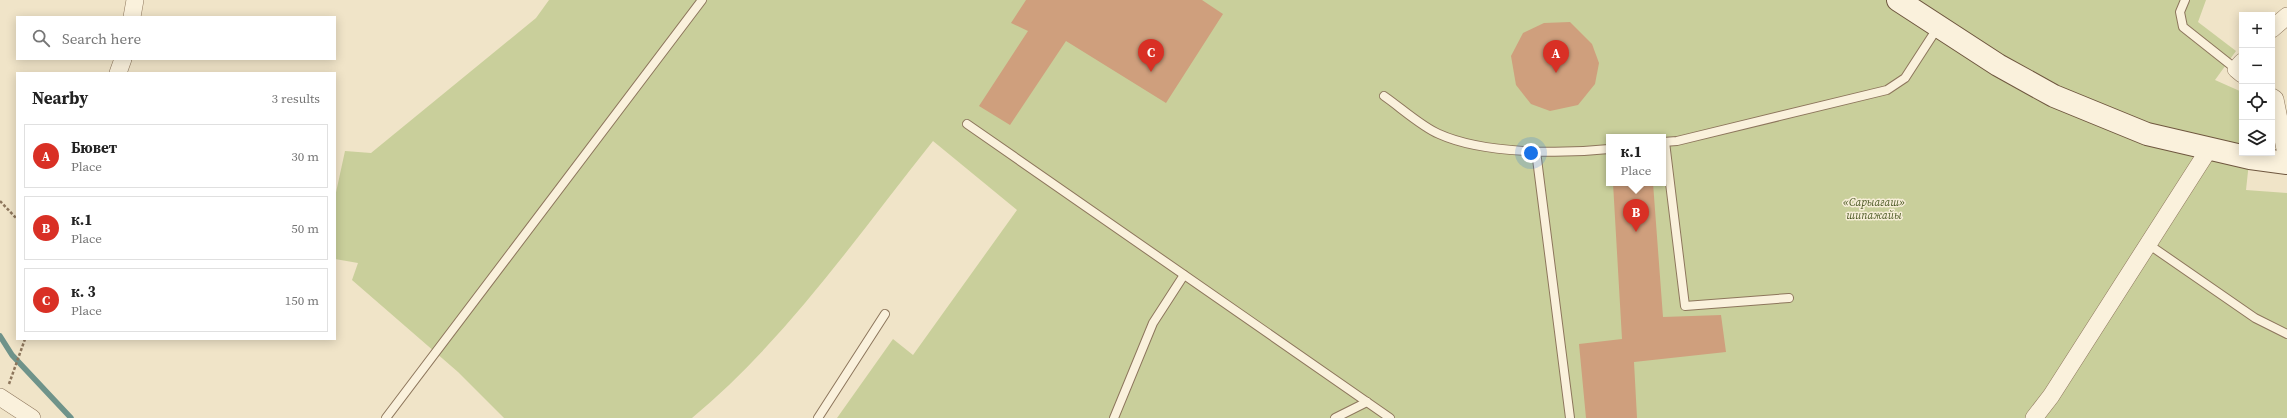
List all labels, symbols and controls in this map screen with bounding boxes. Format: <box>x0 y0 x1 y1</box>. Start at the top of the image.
map controls <box>2239 12 2275 156</box>
button: + <box>2239 12 2275 48</box>
search box <box>16 16 336 60</box>
icon: search <box>30 27 52 49</box>
text: Search here <box>62 28 141 49</box>
pin: C <box>1138 39 1164 72</box>
pin: A <box>1543 40 1569 73</box>
button: − <box>2239 48 2275 84</box>
button: locate <box>2239 84 2275 120</box>
text: Nearby <box>32 86 88 110</box>
text: 3 results <box>272 90 320 107</box>
button: layers <box>2239 120 2275 156</box>
popup <box>1606 134 1666 186</box>
text: Бювет <box>71 137 117 158</box>
text: к.1 <box>1621 141 1642 162</box>
your location <box>1521 143 1541 163</box>
text: A <box>42 148 50 165</box>
text: 30 m <box>291 148 319 165</box>
text: Place <box>71 158 102 175</box>
text: Place <box>1621 162 1652 179</box>
park label: «Сарыағаш» шипажайы <box>1843 195 1905 223</box>
pin: B <box>1623 199 1649 232</box>
text: к.1 <box>71 209 92 230</box>
text: B <box>42 220 50 237</box>
text: 50 m <box>291 220 319 237</box>
text: Place <box>71 230 102 247</box>
text: к. 3 <box>71 281 96 302</box>
text: C <box>42 292 50 309</box>
text: 150 m <box>285 292 319 309</box>
text: Place <box>71 302 102 319</box>

